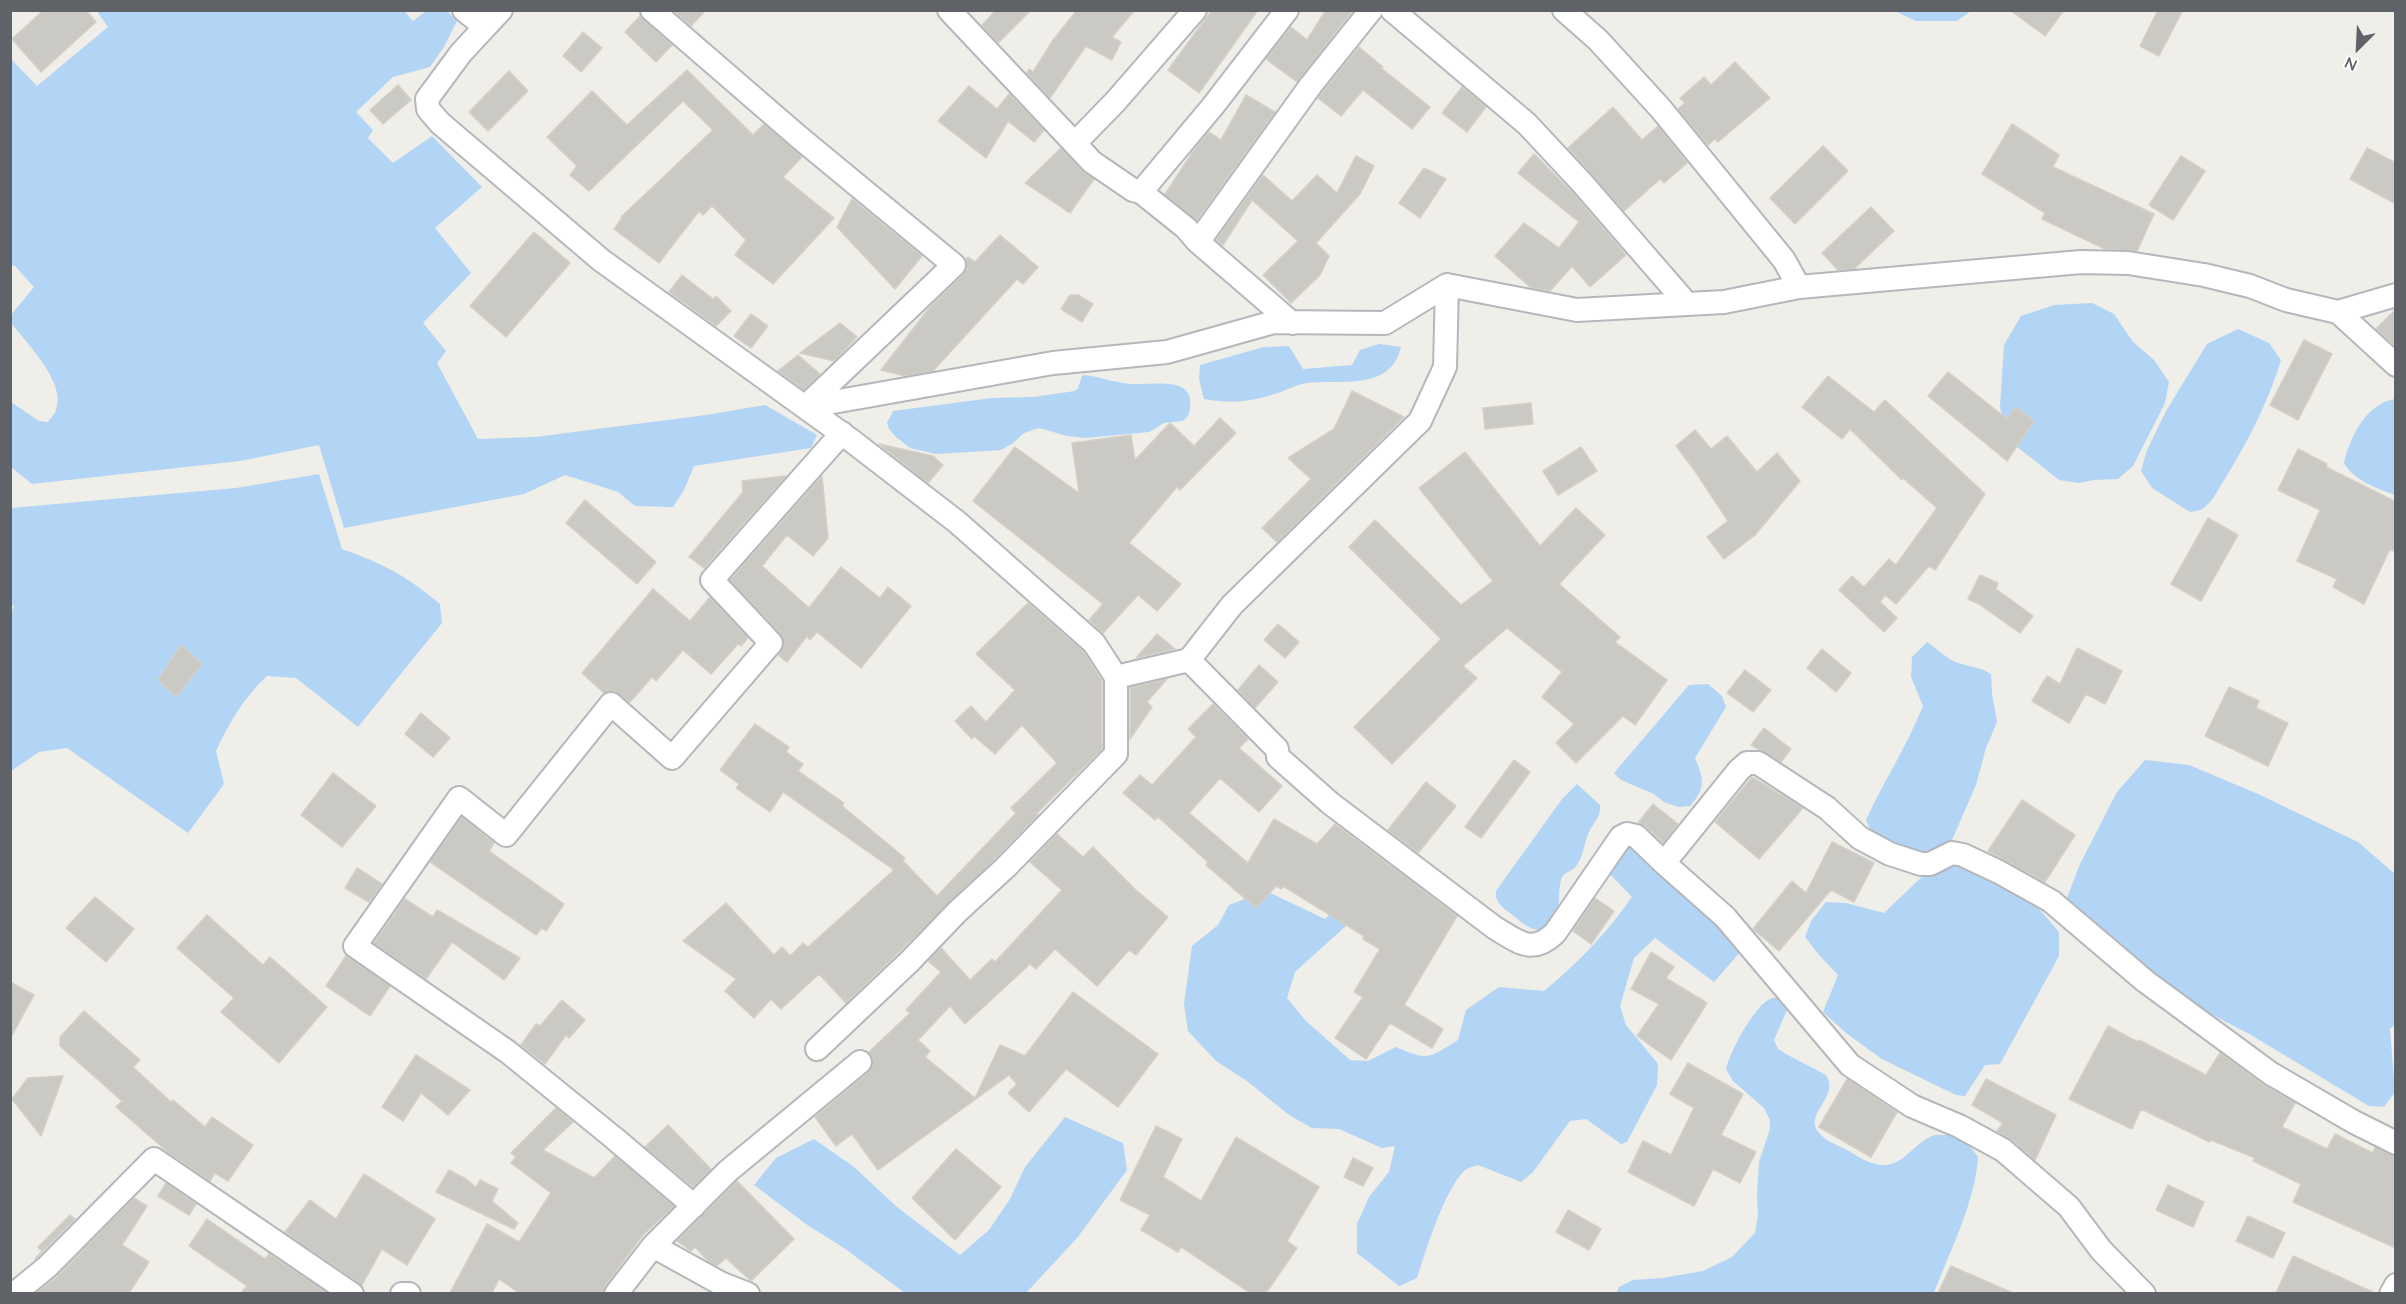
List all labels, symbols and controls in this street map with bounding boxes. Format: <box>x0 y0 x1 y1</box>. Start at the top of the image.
north arrow <box>2328 18 2388 78</box>
text: N <box>2341 53 2360 76</box>

